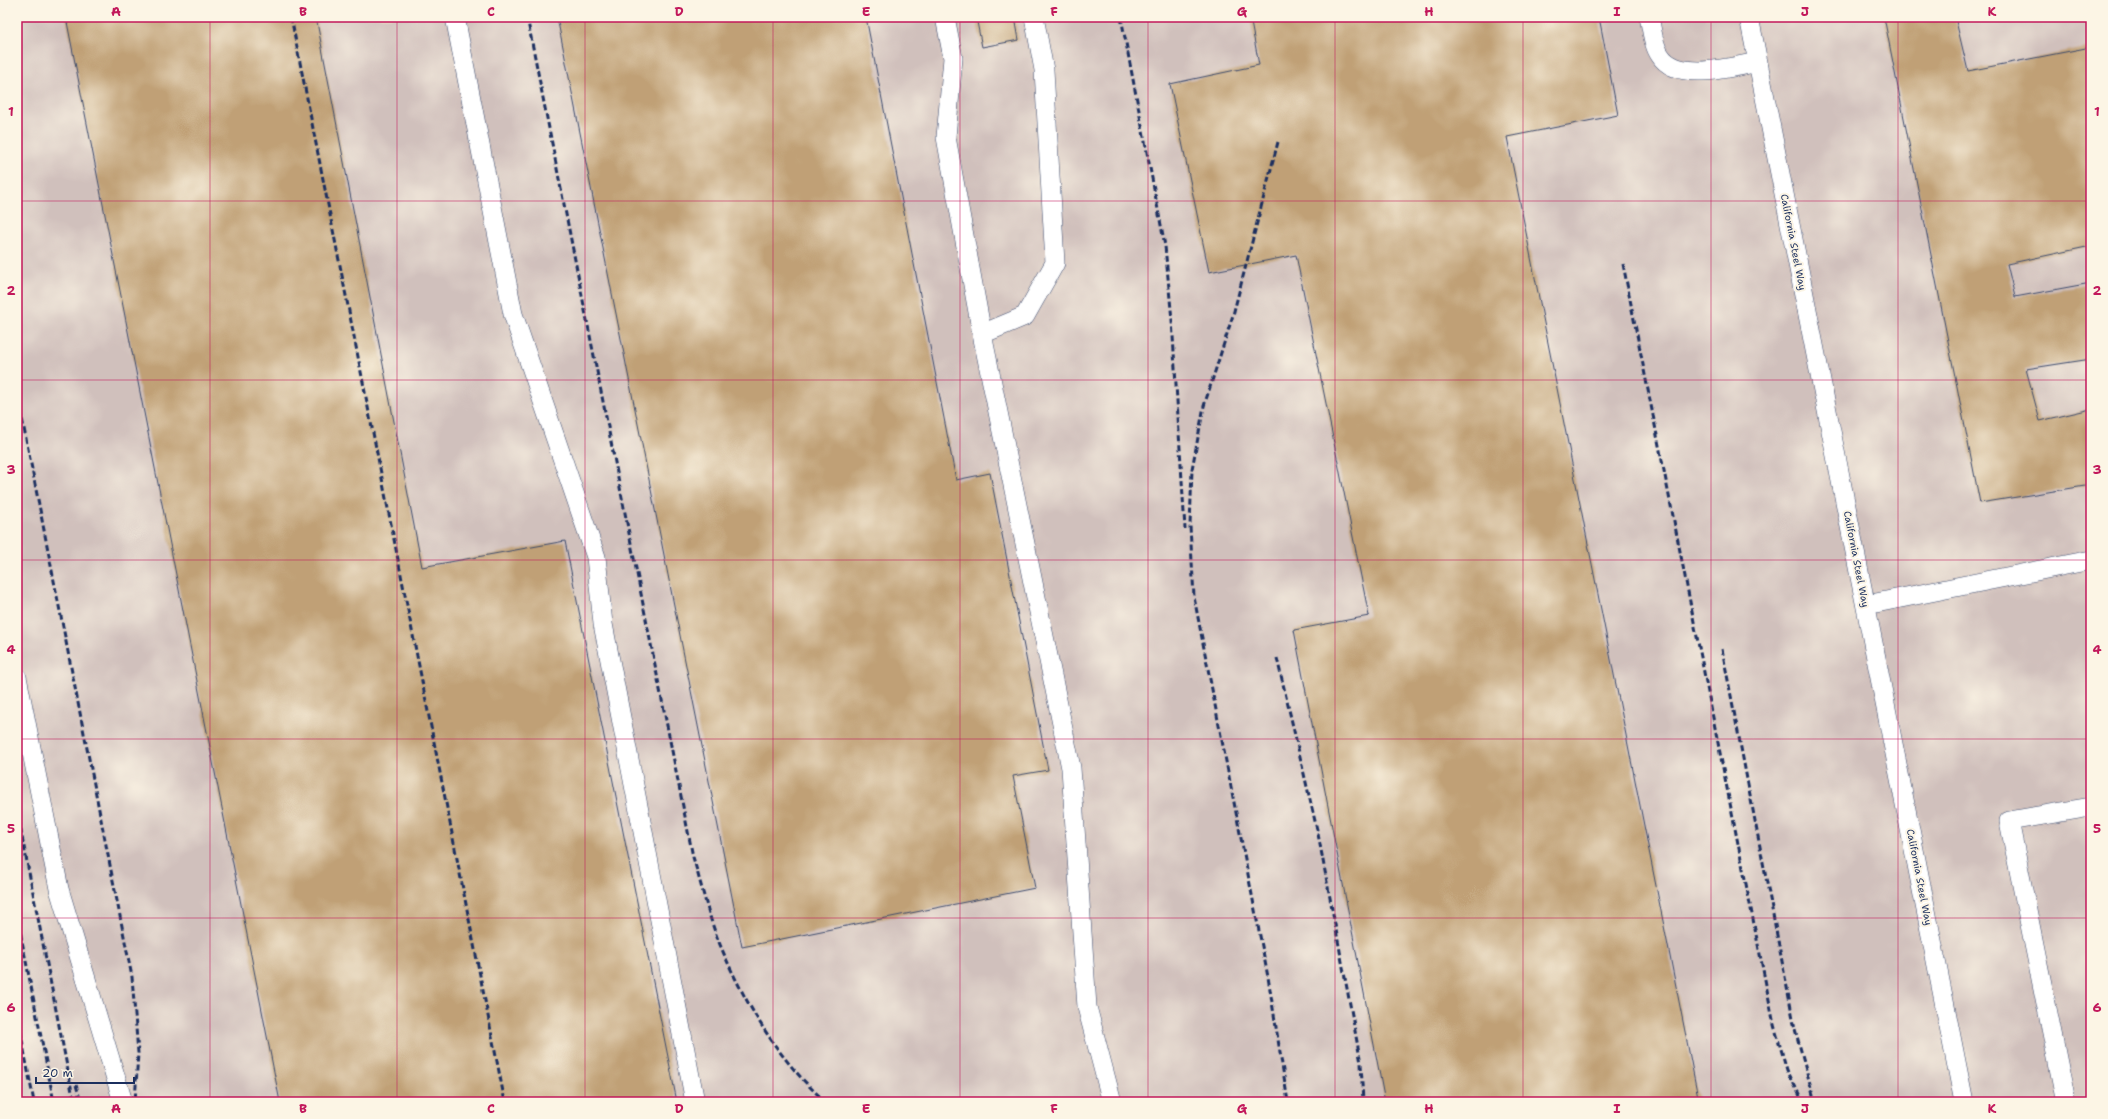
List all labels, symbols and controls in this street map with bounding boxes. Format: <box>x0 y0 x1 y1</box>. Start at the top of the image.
text: A <box>111 3 121 20</box>
text: B <box>299 3 307 20</box>
text: C <box>487 3 495 20</box>
text: D <box>674 3 684 20</box>
text: E <box>862 3 871 20</box>
text: F <box>1050 3 1058 20</box>
text: G <box>1237 3 1248 20</box>
text: H <box>1424 3 1434 20</box>
text: I <box>1613 3 1621 20</box>
text: J <box>1801 3 1809 20</box>
text: K <box>1988 3 1997 20</box>
text: 1 <box>8 103 14 120</box>
text: 1 <box>2094 103 2100 120</box>
street label: California Steel Way <box>1778 193 1809 292</box>
text: 2 <box>6 282 16 299</box>
text: 2 <box>2092 282 2102 299</box>
text: 3 <box>6 461 16 478</box>
text: 3 <box>2092 461 2102 478</box>
street label: California Steel Way <box>1841 510 1872 609</box>
text: 4 <box>6 641 16 658</box>
text: 4 <box>2092 641 2102 658</box>
text: 5 <box>7 820 15 837</box>
text: 5 <box>2093 820 2101 837</box>
street label: California Steel Way <box>1904 828 1935 927</box>
text: 6 <box>6 999 16 1016</box>
text: 6 <box>2092 999 2102 1016</box>
scale bar <box>36 1059 134 1085</box>
text: 20 m <box>42 1065 73 1081</box>
text: A <box>111 1100 121 1117</box>
text: B <box>299 1100 307 1117</box>
text: C <box>487 1100 495 1117</box>
text: D <box>674 1100 684 1117</box>
text: E <box>862 1100 871 1117</box>
text: F <box>1050 1100 1058 1117</box>
text: G <box>1237 1100 1248 1117</box>
text: H <box>1424 1100 1434 1117</box>
text: I <box>1613 1100 1621 1117</box>
text: J <box>1801 1100 1809 1117</box>
text: K <box>1988 1100 1997 1117</box>

